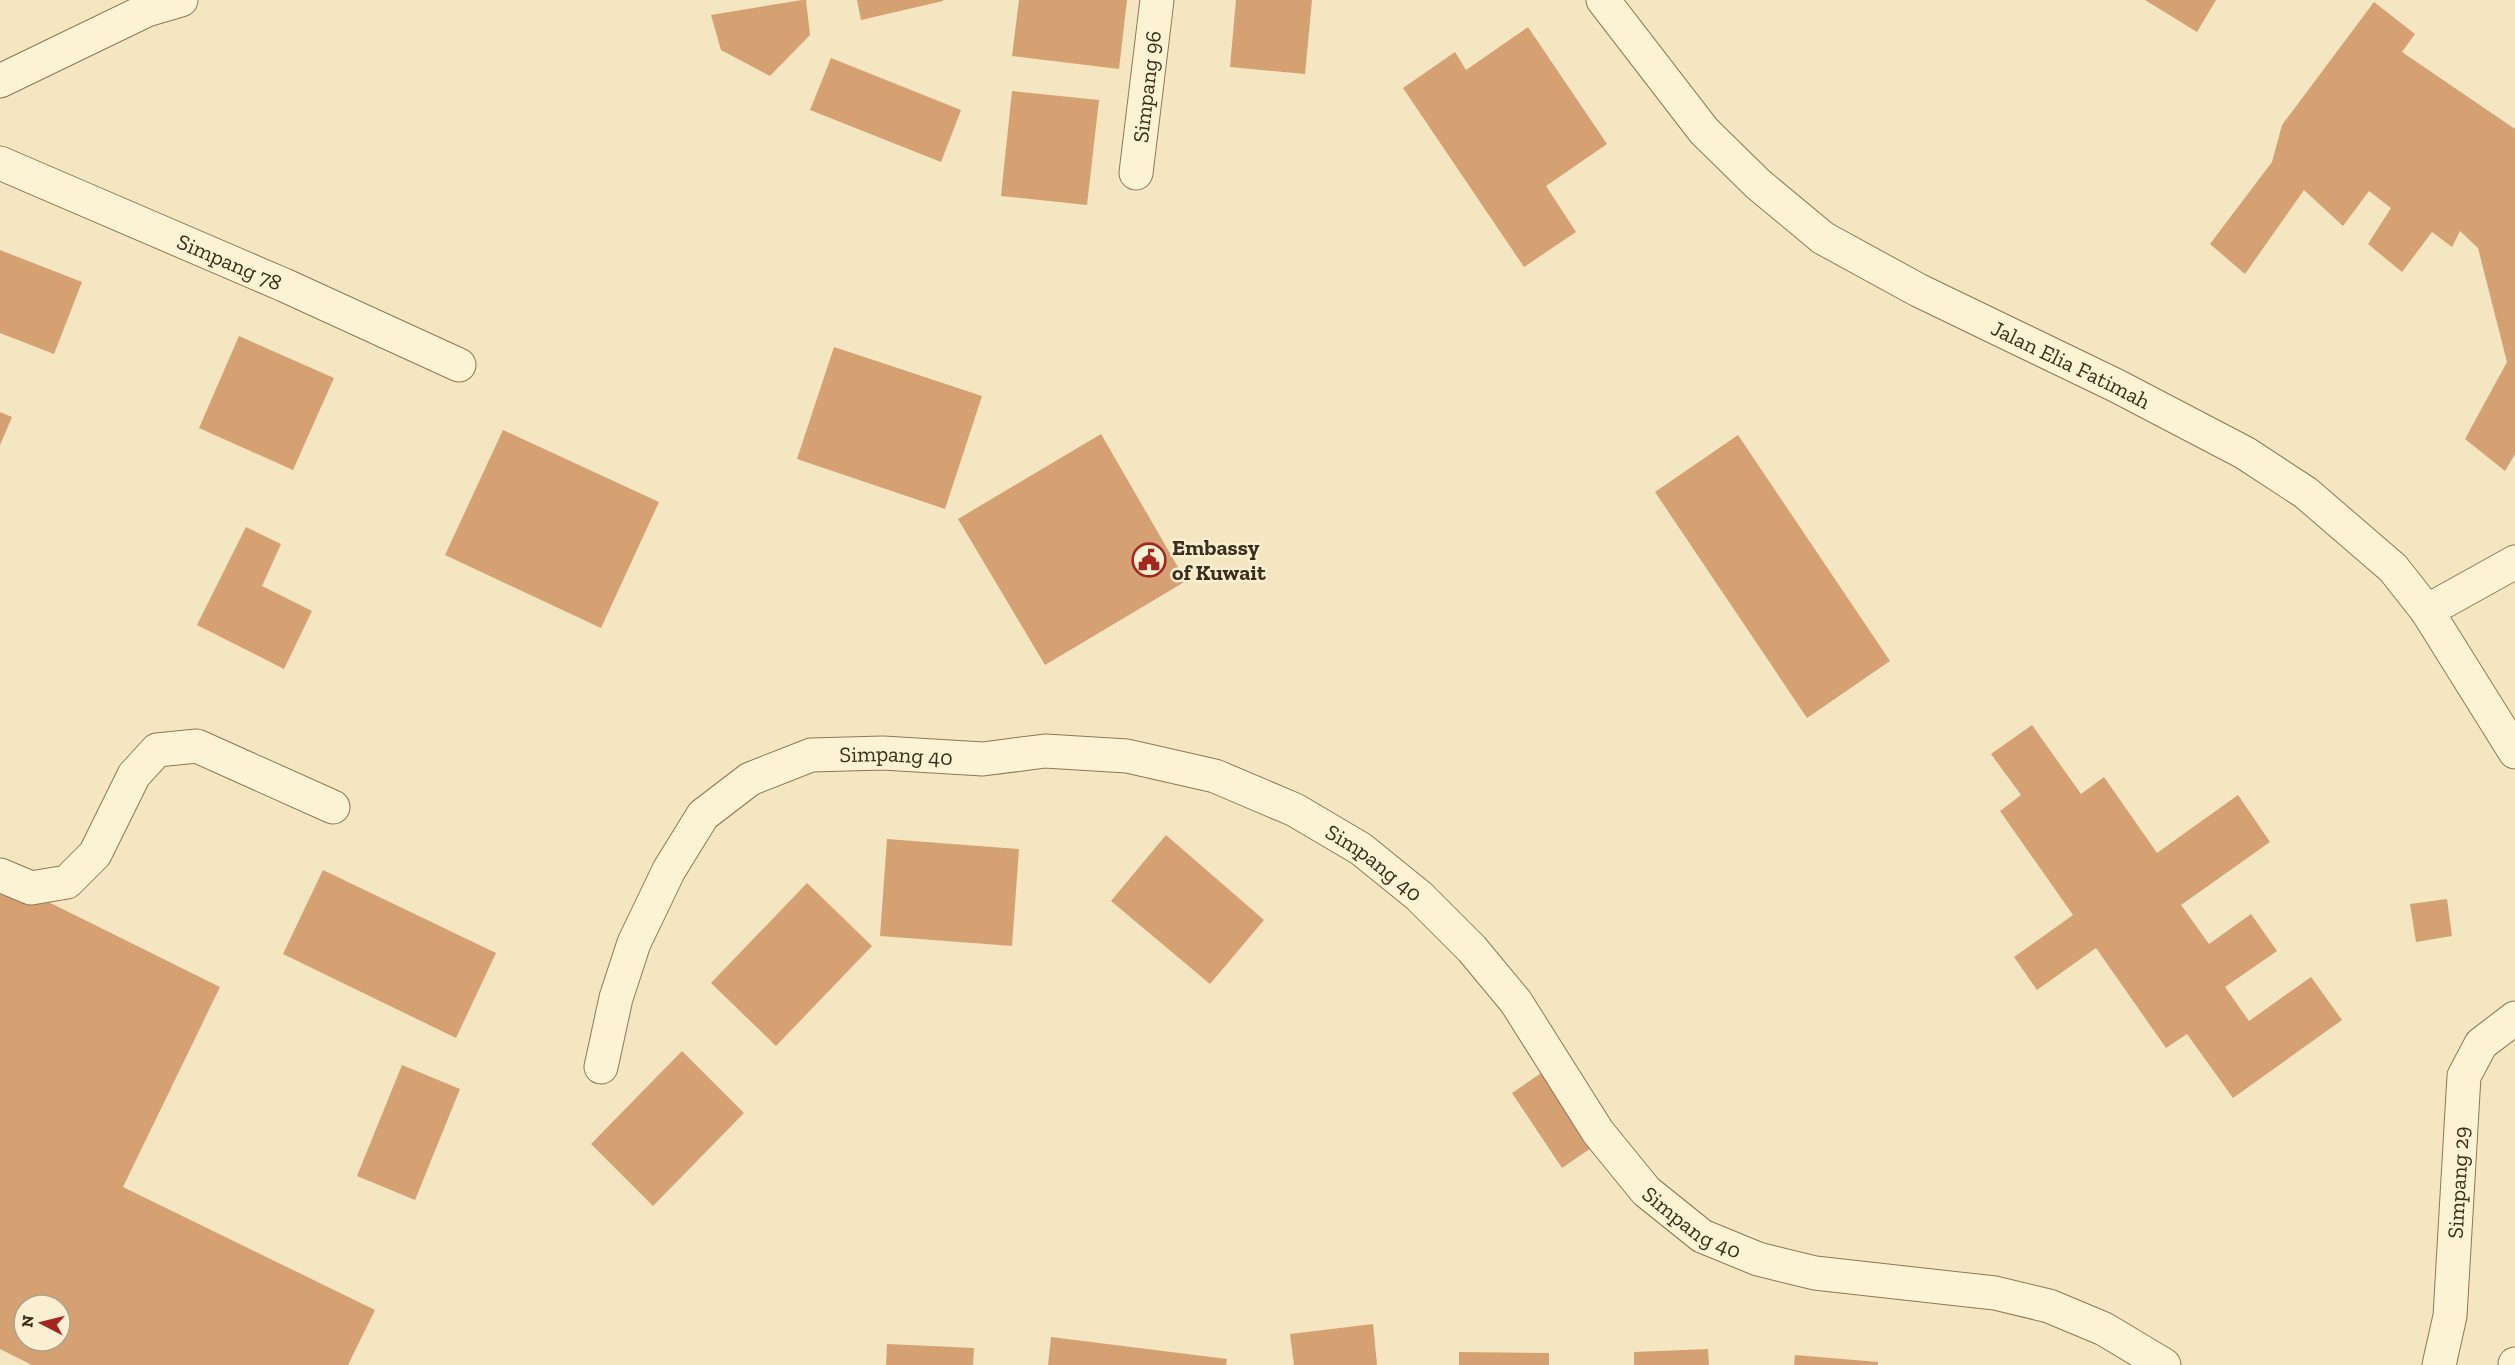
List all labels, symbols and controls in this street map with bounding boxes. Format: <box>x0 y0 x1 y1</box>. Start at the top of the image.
street label: Simpang 96 <box>1126 29 1167 144</box>
street label: Simpang 78 <box>173 227 286 296</box>
street label: Jalan Elia Fatimah <box>1987 314 2156 415</box>
place label: Embassy of Kuwait <box>1172 534 1266 586</box>
public building icon: Embassy of Kuwait <box>1131 542 1167 578</box>
street label: Simpang 40 <box>839 739 954 771</box>
street label: Simpang 40 <box>1321 818 1428 907</box>
street label: Simpang 29 <box>2441 1126 2475 1239</box>
street label: Simpang 40 <box>1637 1180 1745 1264</box>
north arrow <box>12 1293 72 1353</box>
text: N <box>17 1314 38 1328</box>

